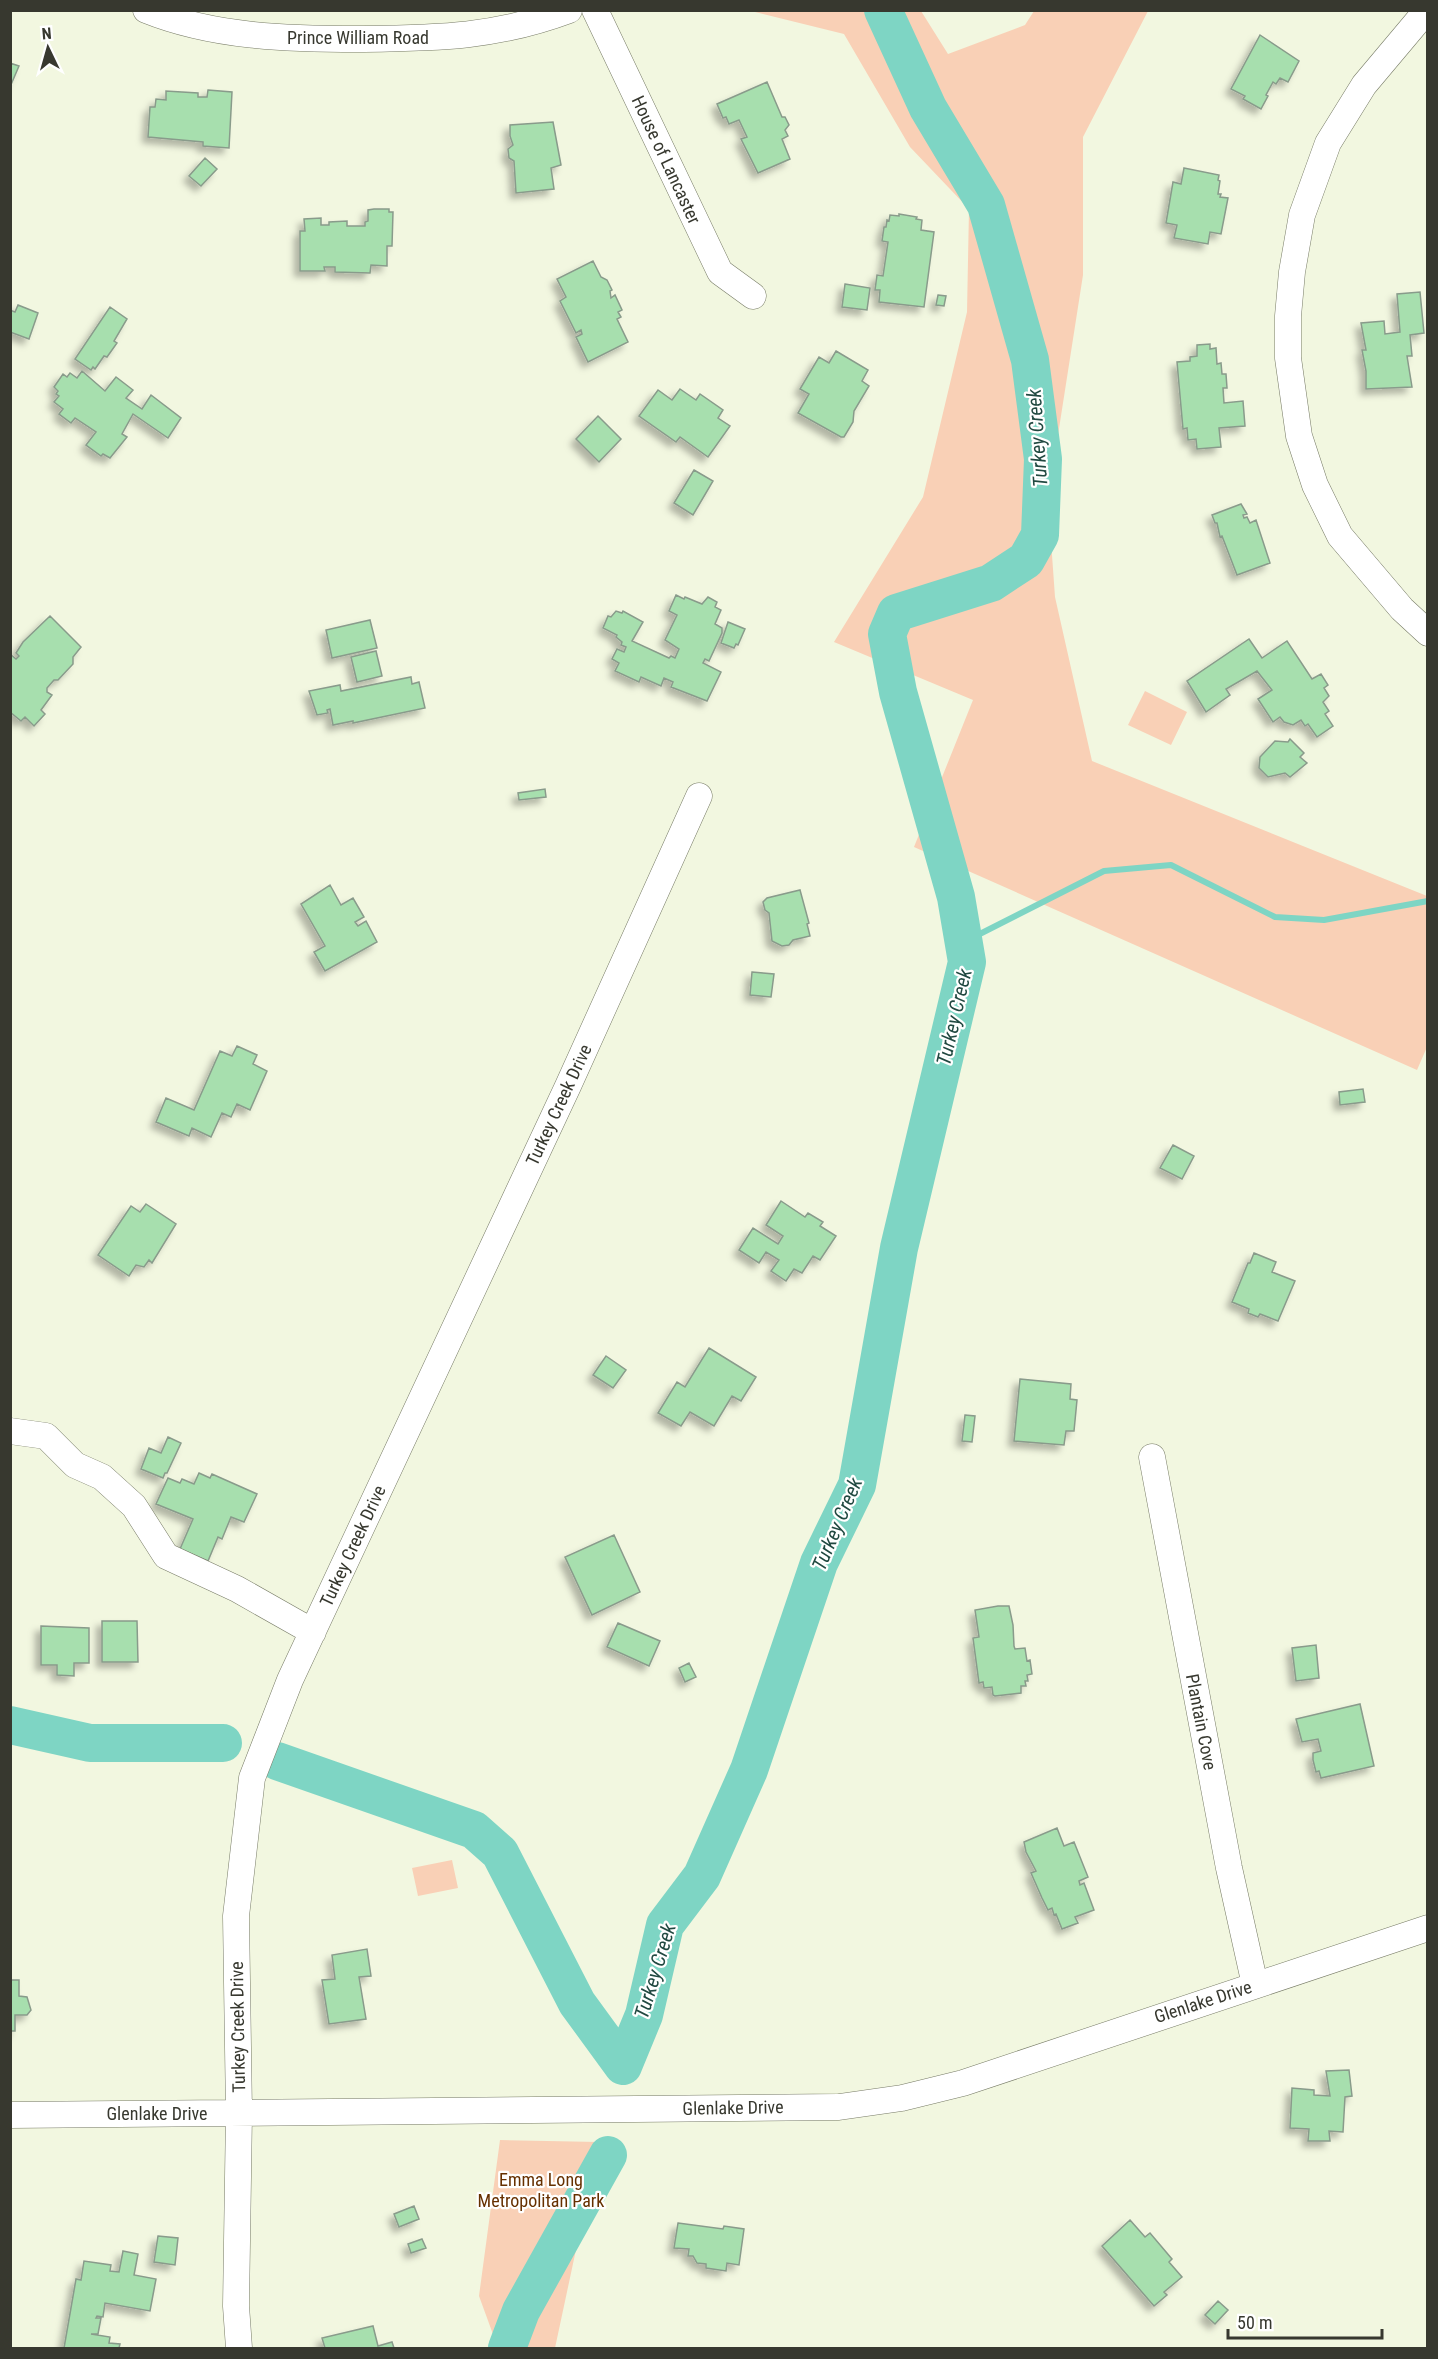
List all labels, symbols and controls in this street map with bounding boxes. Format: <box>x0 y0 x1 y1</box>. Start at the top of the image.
north arrow <box>18 18 78 78</box>
text: N <box>41 24 52 43</box>
street label: Prince William Road <box>287 27 429 48</box>
street label: House of Lancaster <box>628 92 706 228</box>
water label: Turkey Creek <box>1022 387 1052 488</box>
water label: Turkey Creek <box>931 965 977 1068</box>
street label: Turkey Creek Drive <box>521 1041 596 1169</box>
water label: Turkey Creek <box>807 1473 868 1574</box>
street label: Turkey Creek Drive <box>315 1482 390 1610</box>
street label: Plantain Cove <box>1182 1672 1221 1772</box>
water label: Turkey Creek <box>629 1919 681 2021</box>
street label: Turkey Creek Drive <box>226 1961 249 2093</box>
street label: Glenlake Drive <box>1152 1976 1254 2027</box>
street label: Glenlake Drive <box>682 2096 784 2119</box>
street label: Glenlake Drive <box>106 2103 208 2124</box>
park label: Emma Long Metropolitan Park <box>478 2169 604 2211</box>
scale bar <box>1228 2302 1382 2340</box>
text: 50 m <box>1237 2312 1272 2333</box>

